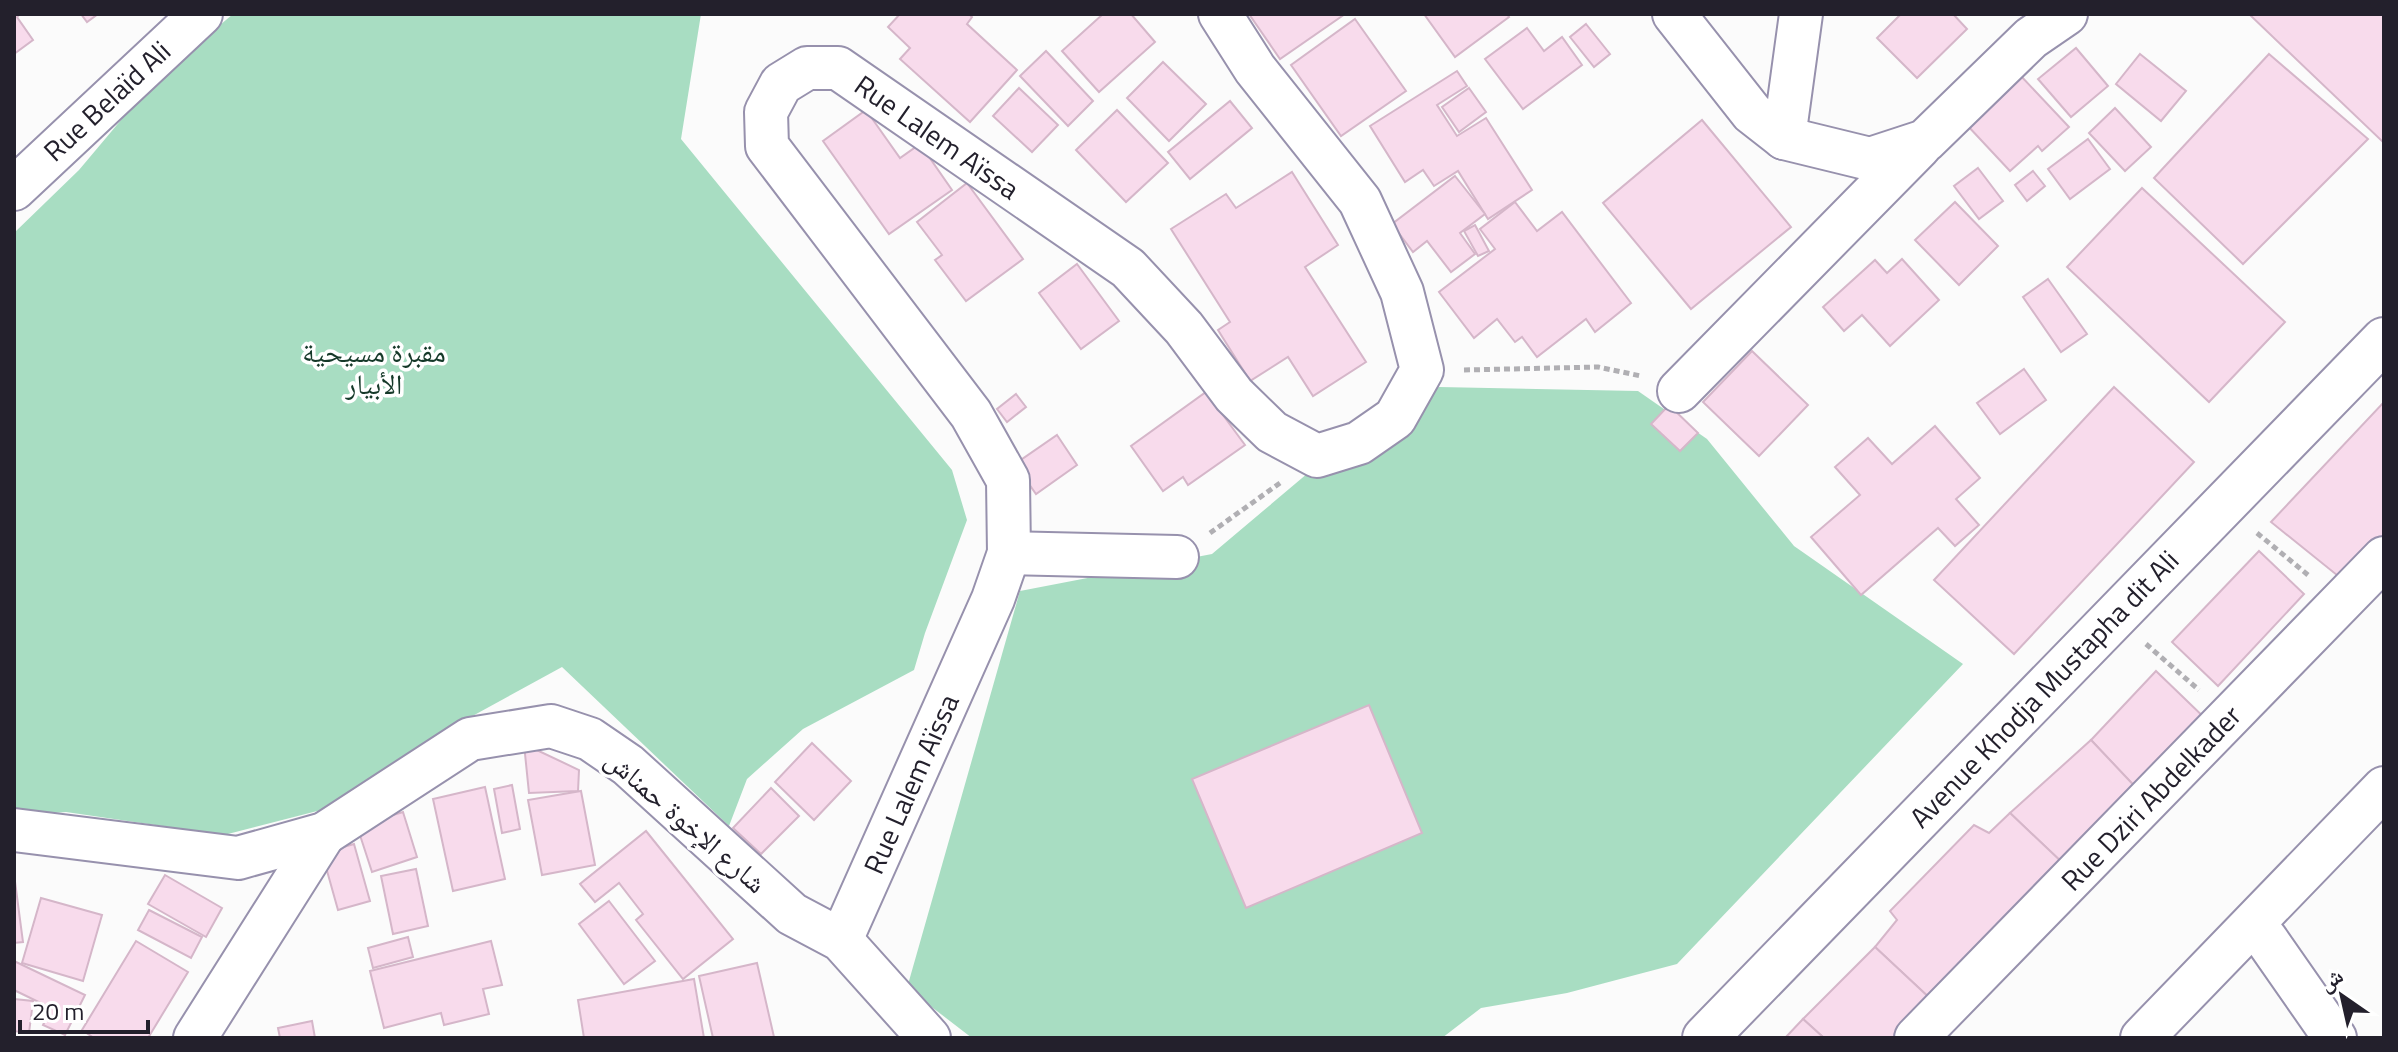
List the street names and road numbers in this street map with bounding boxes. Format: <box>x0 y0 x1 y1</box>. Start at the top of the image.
street label: Rue Belaïd Ali <box>33 30 180 171</box>
street label: Rue Lalem Aïssa <box>846 64 1029 210</box>
street label: Avenue Khodja Mustapha dit Ali <box>1899 540 2188 837</box>
street label: Rue Lalem Aïssa <box>852 687 969 881</box>
street label: Rue Dziri Abdelkader <box>2050 695 2251 900</box>
street label: شارع الإخوة حمناش <box>596 738 777 903</box>

